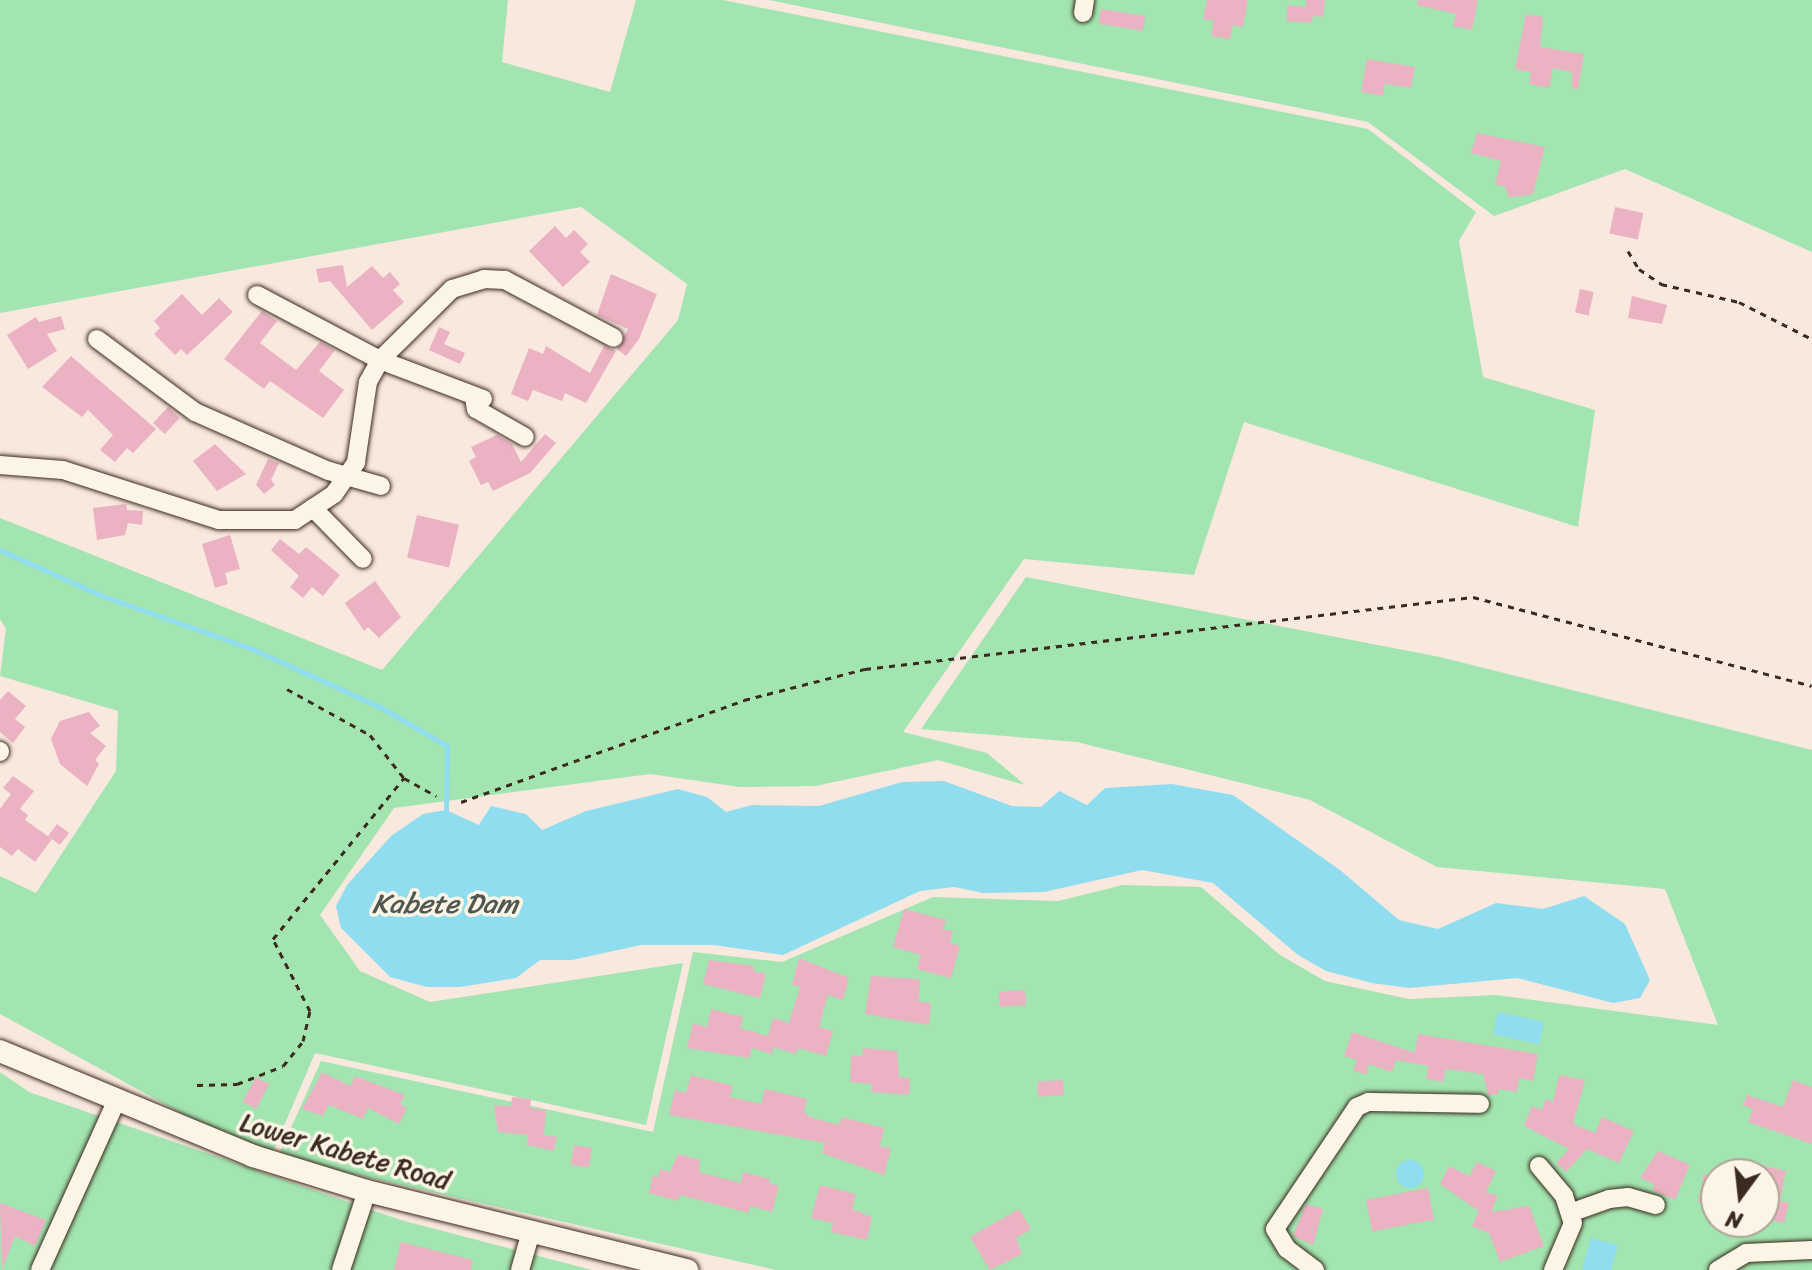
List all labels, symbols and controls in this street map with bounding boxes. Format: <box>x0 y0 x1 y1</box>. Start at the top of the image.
water label: Kabete Dam <box>372 887 518 921</box>
street label: Lower Kabete Road <box>236 1107 454 1197</box>
north arrow <box>1700 1158 1780 1238</box>
text: N <box>1722 1199 1747 1241</box>

